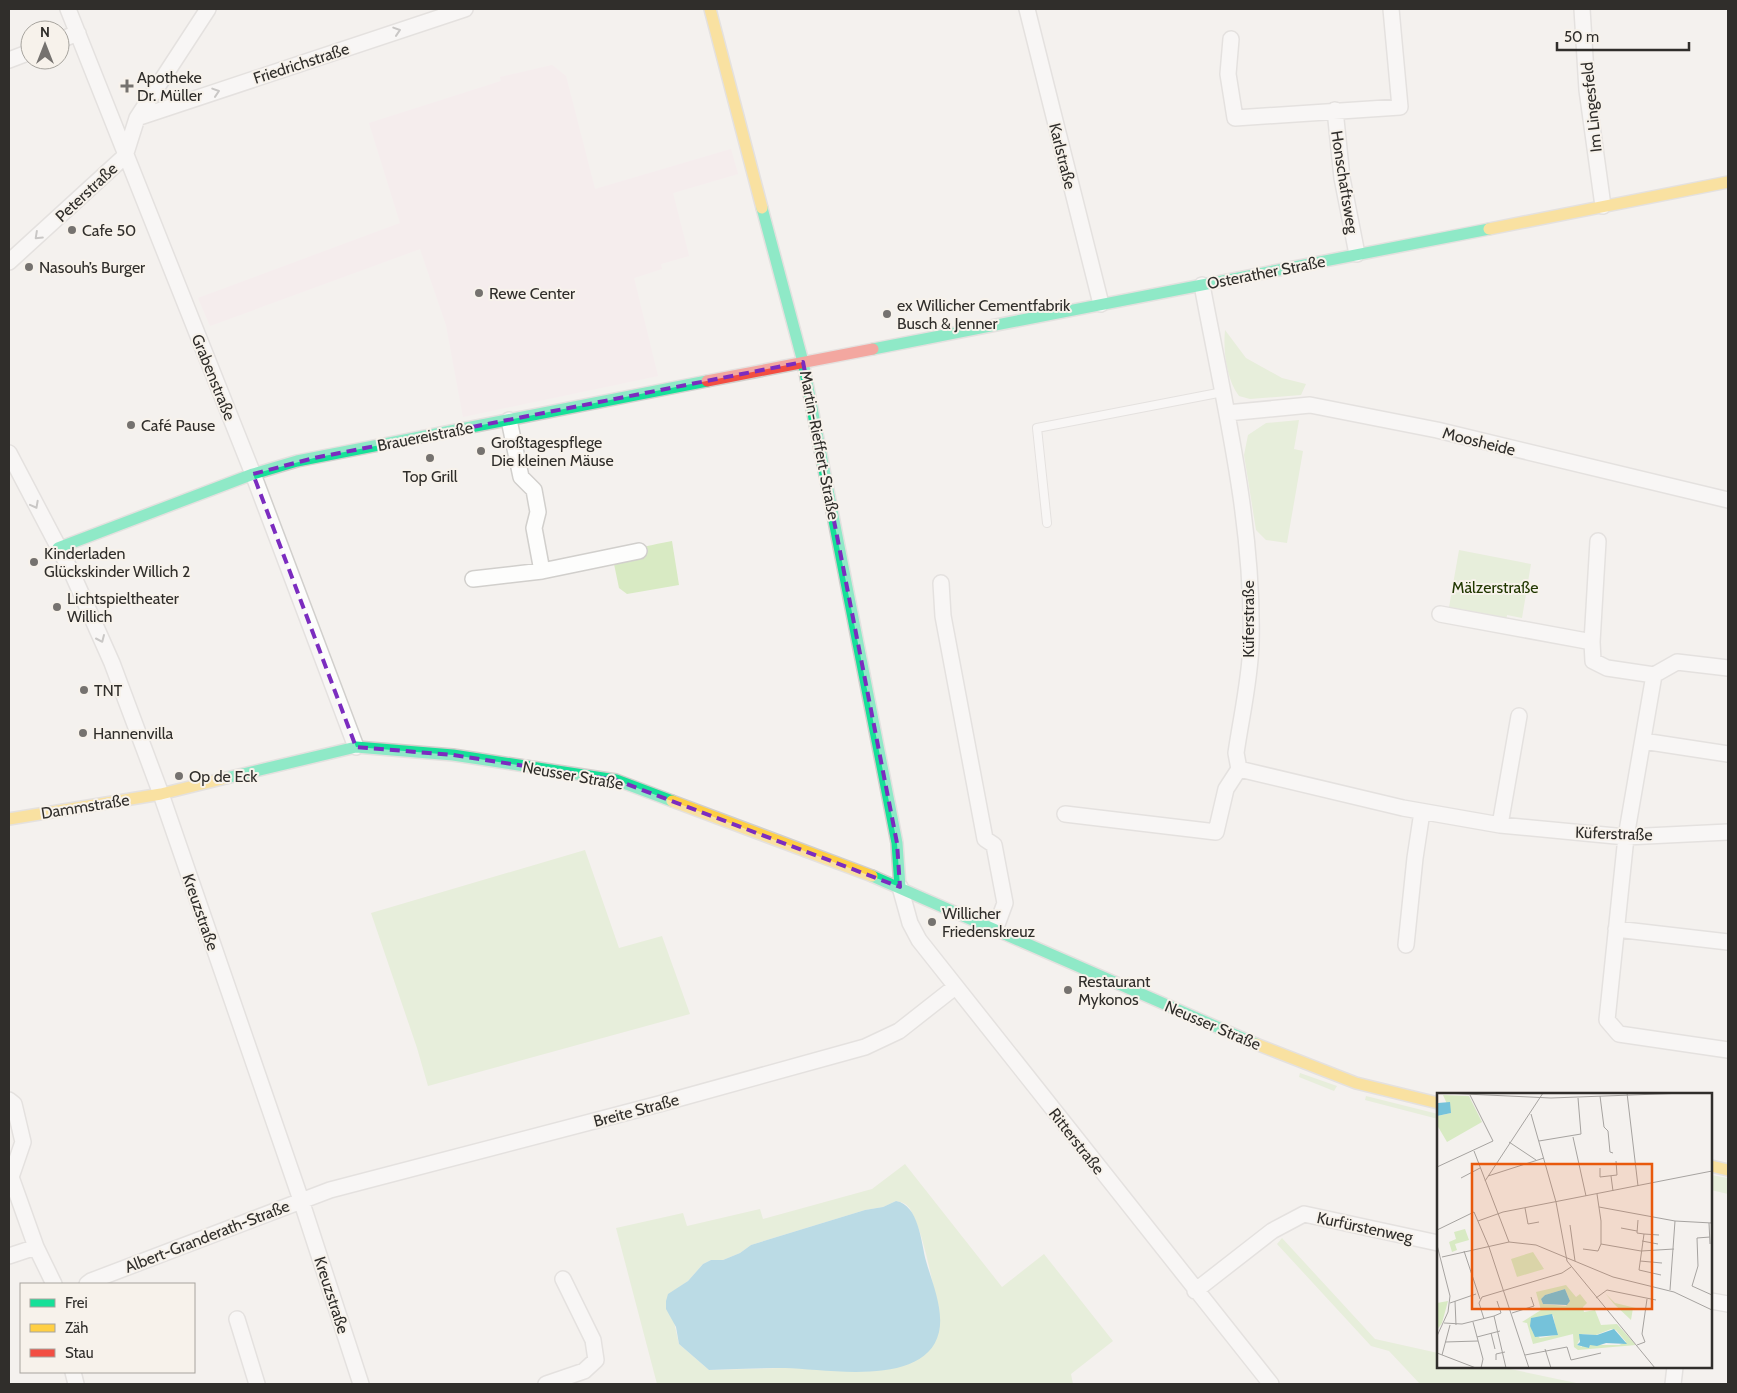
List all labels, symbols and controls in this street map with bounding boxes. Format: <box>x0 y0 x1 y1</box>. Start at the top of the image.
north arrow <box>20 20 70 70</box>
scale bar <box>1557 20 1690 52</box>
text: N <box>40 23 50 41</box>
one-way arrow <box>393 27 401 37</box>
text: 50 m <box>1564 28 1599 46</box>
street label: Friedrichstraße <box>251 39 351 88</box>
street label: Im Lingesfeld <box>1577 61 1606 153</box>
place label: Apotheke Dr. Müller <box>137 68 203 105</box>
marker: Apotheke Dr. Müller <box>121 80 133 92</box>
one-way arrow <box>211 87 220 97</box>
street label: Karlstraße <box>1045 121 1080 191</box>
street label: Honschaftsweg <box>1327 129 1362 236</box>
street label: Peterstraße <box>51 159 121 226</box>
place label: Cafe 50 <box>82 221 136 240</box>
marker: Cafe 50 <box>66 224 78 236</box>
one-way arrow <box>34 230 43 239</box>
street label: Osterather Straße <box>1205 252 1327 293</box>
place label: Nasouh’s Burger <box>39 258 146 277</box>
marker: Nasouh’s Burger <box>23 261 35 273</box>
place label: Rewe Center <box>489 284 576 303</box>
marker: Rewe Center <box>473 287 485 299</box>
place label: ex Willicher Cementfabrik Busch & Jenner <box>897 296 1071 333</box>
marker: ex Willicher Cementfabrik Busch & Jenner <box>881 308 893 320</box>
street label: Grabenstraße <box>188 331 239 423</box>
street label: Martin-Rieffert-Straße <box>796 369 843 521</box>
place label: Café Pause <box>141 416 215 435</box>
street label: Brauereistraße <box>376 418 475 455</box>
marker: Café Pause <box>125 419 137 431</box>
street label: Moosheide <box>1441 423 1517 460</box>
place label: Großtagespflege Die kleinen Mäuse <box>491 433 614 470</box>
marker: Großtagespflege Die kleinen Mäuse <box>475 445 487 457</box>
marker: Top Grill <box>424 452 436 464</box>
place label: Top Grill <box>402 467 458 486</box>
one-way arrow <box>29 500 39 509</box>
place label: Kinderladen Glückskinder Willich 2 <box>44 544 190 581</box>
marker: Kinderladen Glückskinder Willich 2 <box>28 556 40 568</box>
park label: Mälzerstraße <box>1452 578 1538 597</box>
street label: Küferstraße <box>1239 580 1258 658</box>
place label: Lichtspieltheater Willich <box>67 589 180 626</box>
marker: Lichtspieltheater Willich <box>51 601 63 613</box>
one-way arrow <box>95 634 106 643</box>
place label: TNT <box>94 681 123 700</box>
marker: TNT <box>78 684 90 696</box>
place label: Hannenvilla <box>93 724 173 743</box>
marker: Hannenvilla <box>77 727 89 739</box>
street label: Neusser Straße <box>521 757 625 794</box>
place label: Op de Eck <box>189 767 258 786</box>
marker: Op de Eck <box>173 770 185 782</box>
street label: Dammstraße <box>40 790 131 823</box>
street label: Küferstraße <box>1575 823 1653 844</box>
street label: Kreuzstraße <box>179 871 223 953</box>
place label: Willicher Friedenskreuz <box>942 904 1036 941</box>
marker: Willicher Friedenskreuz <box>926 916 938 928</box>
place label: Restaurant Mykonos <box>1078 972 1151 1009</box>
marker: Restaurant Mykonos <box>1062 984 1074 996</box>
street label: Neusser Straße <box>1162 997 1264 1054</box>
street label: Breite Straße <box>591 1090 681 1131</box>
inset map <box>1437 1093 1712 1368</box>
street label: Ritterstraße <box>1045 1104 1108 1178</box>
street label: Albert-Granderath-Straße <box>122 1196 292 1277</box>
street label: Kurfürstenweg <box>1315 1208 1416 1247</box>
street label: Kreuzstraße <box>310 1254 353 1336</box>
legend <box>20 1283 195 1373</box>
text: Frei <box>65 1294 88 1312</box>
text: Zäh <box>65 1319 88 1337</box>
text: Stau <box>65 1344 94 1362</box>

